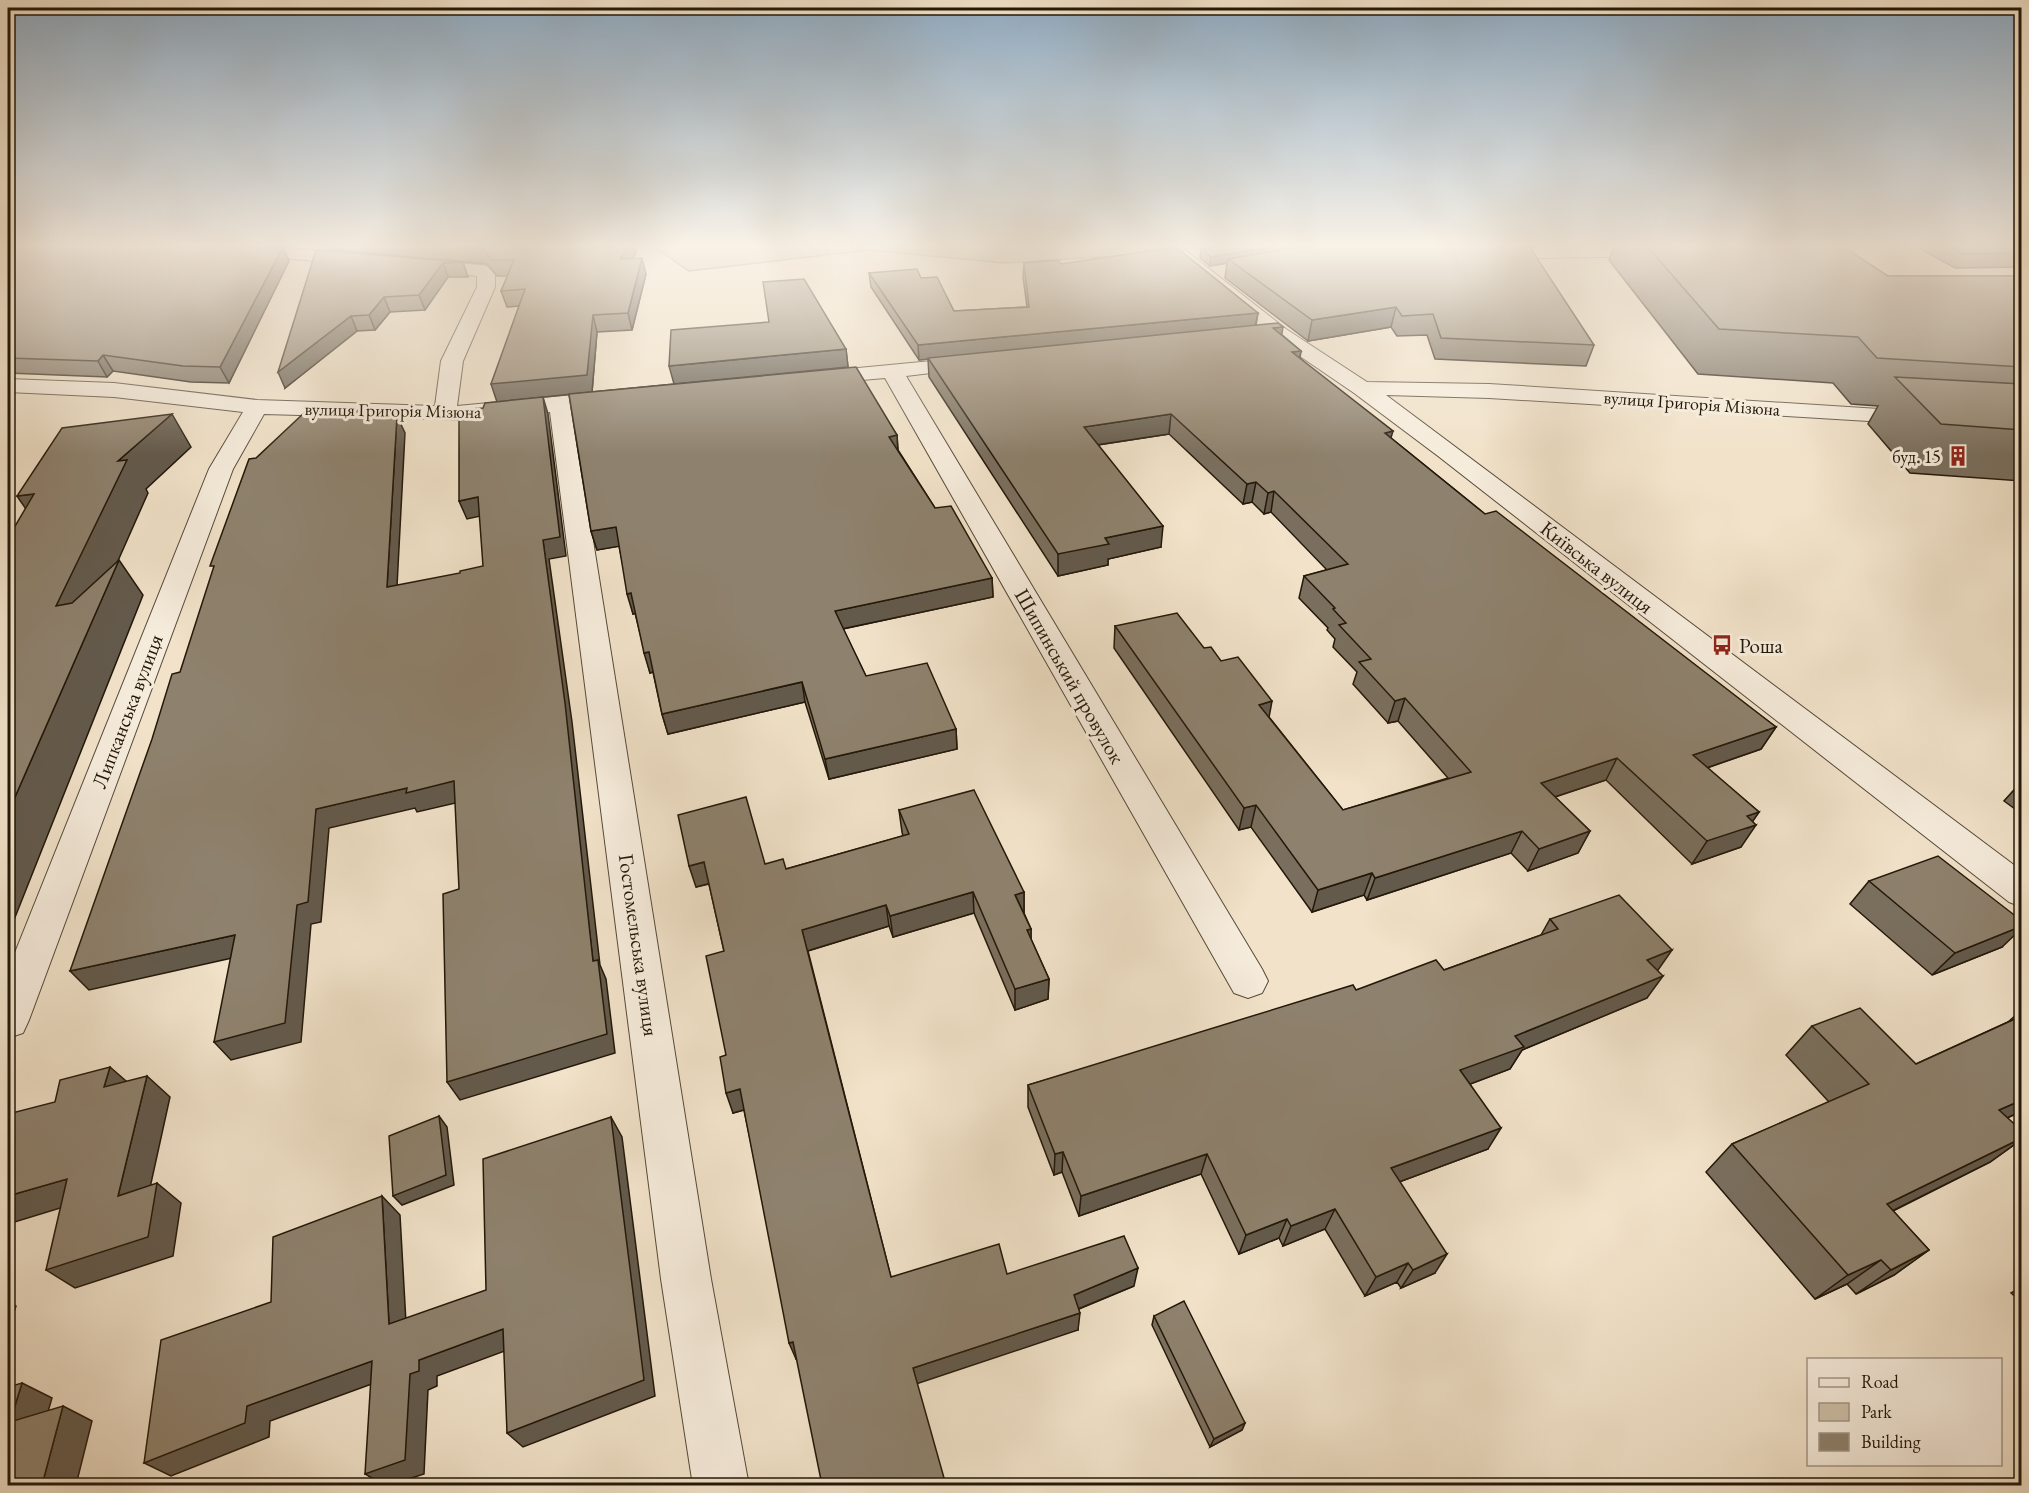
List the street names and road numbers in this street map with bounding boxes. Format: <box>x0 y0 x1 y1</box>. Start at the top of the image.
street label: вулиця Григорія Мізюна <box>1603 385 1782 421</box>
street label: вулиця Григорія Мізюна <box>304 397 482 423</box>
street label: Київська вулиця <box>1535 514 1659 620</box>
street label: Шипинський провулок <box>1009 584 1131 768</box>
street label: Липканська вулиця <box>85 630 169 792</box>
street label: Гостомельська вулиця <box>613 852 665 1038</box>

